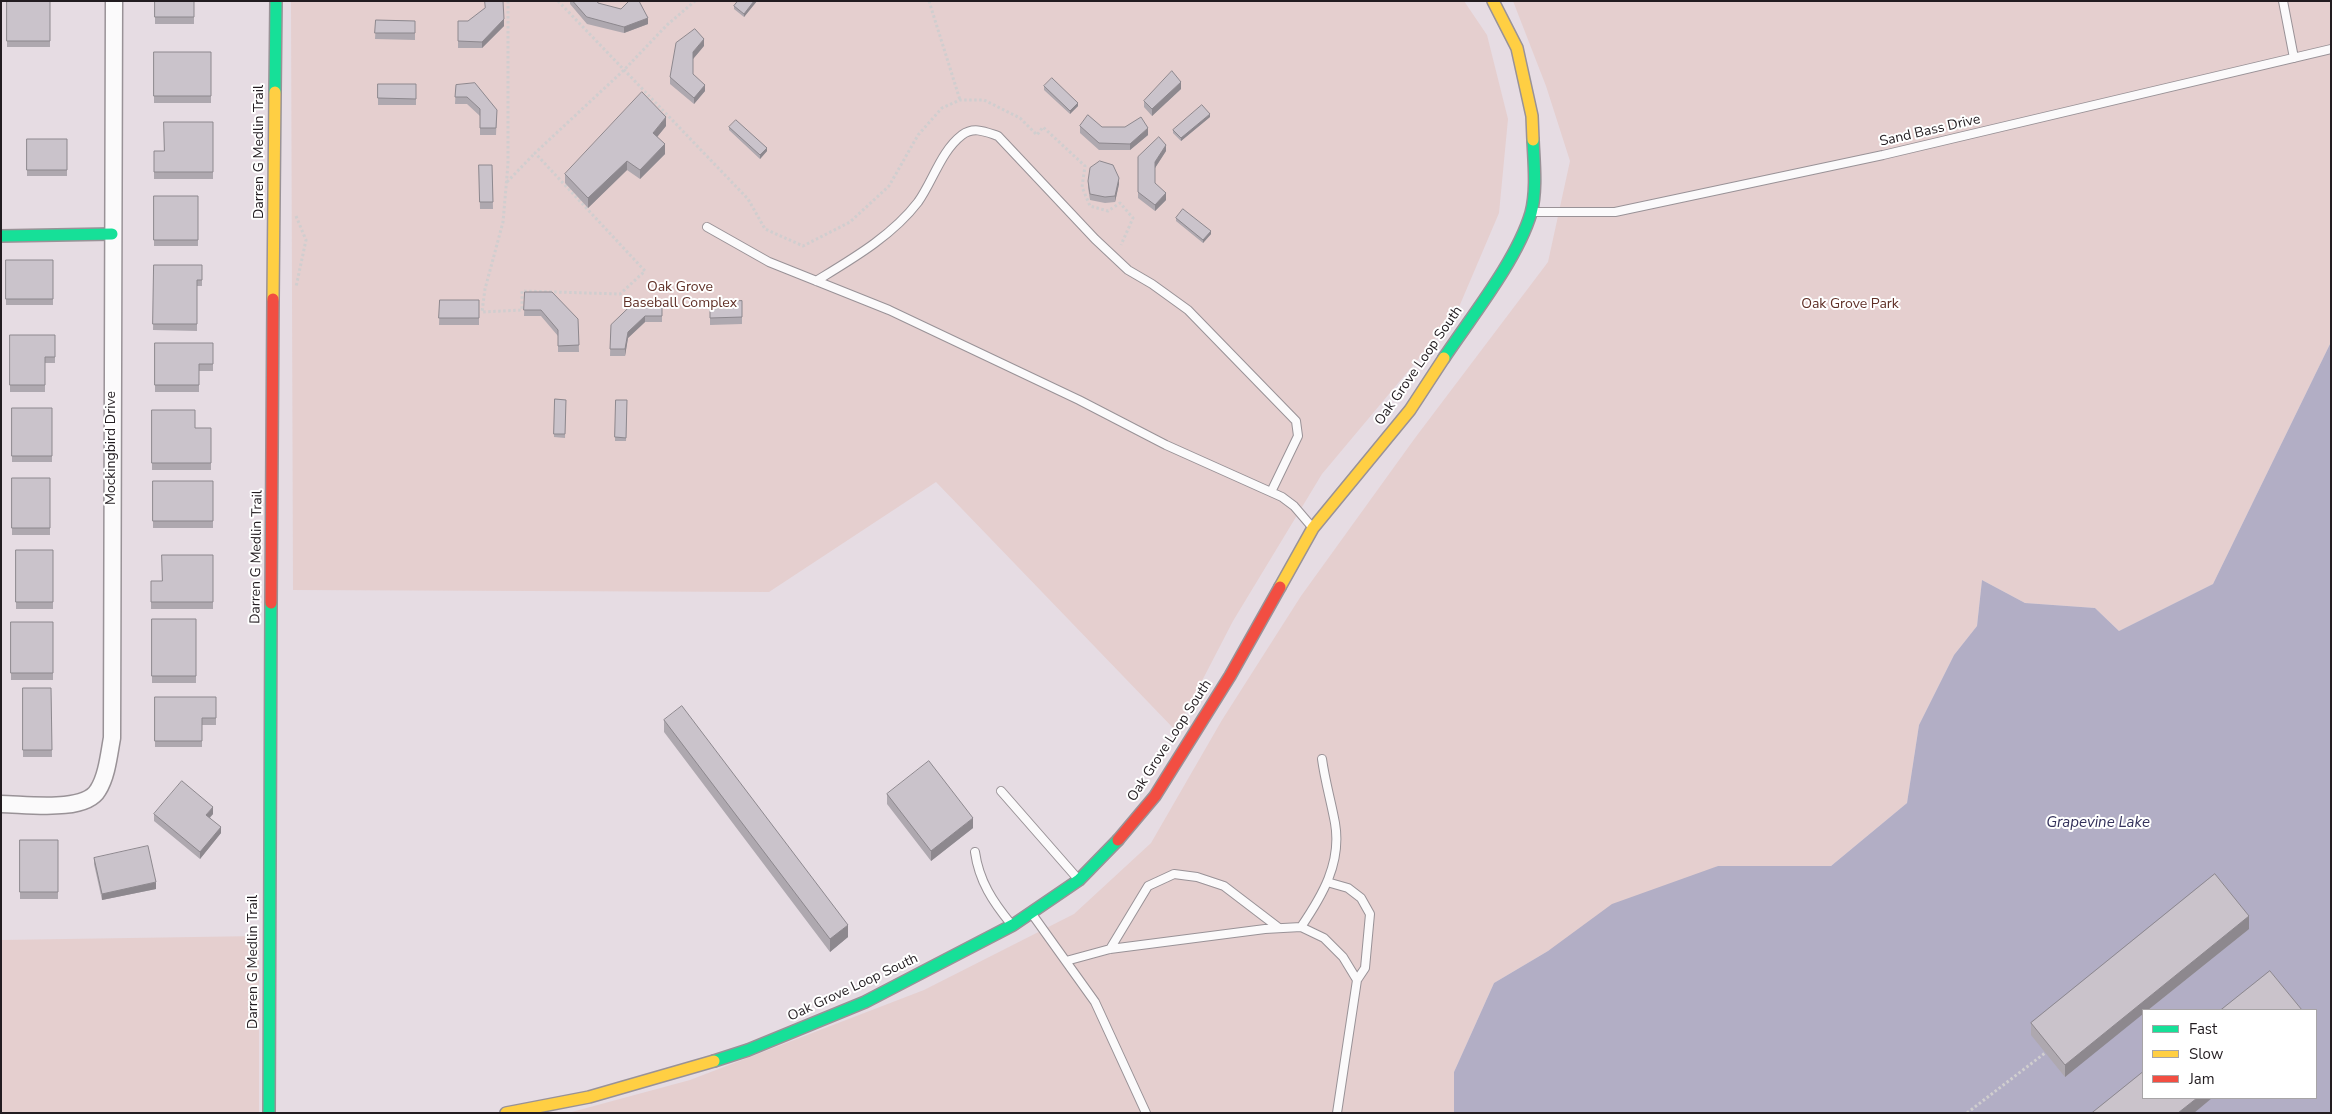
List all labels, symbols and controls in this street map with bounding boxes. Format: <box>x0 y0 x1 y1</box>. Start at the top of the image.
street label: Darren G Medlin Trail <box>252 85 268 219</box>
street label: Sand Bass Drive <box>1878 111 1982 151</box>
park label: Oak Grove Baseball Complex <box>623 280 737 312</box>
park label: Oak Grove Park <box>1801 297 1899 313</box>
street label: Oak Grove Loop South <box>1371 303 1467 429</box>
street label: Mockingbird Drive <box>104 391 120 505</box>
street label: Darren G Medlin Trail <box>247 490 267 624</box>
street label: Oak Grove Loop South <box>1124 677 1216 805</box>
water label: Grapevine Lake <box>2046 814 2150 832</box>
street label: Darren G Medlin Trail <box>246 895 262 1029</box>
street label: Oak Grove Loop South <box>785 950 921 1026</box>
legend <box>2142 1009 2317 1099</box>
text: Fast <box>2189 1019 2217 1039</box>
text: Slow <box>2189 1044 2223 1064</box>
text: Jam <box>2189 1069 2215 1089</box>

